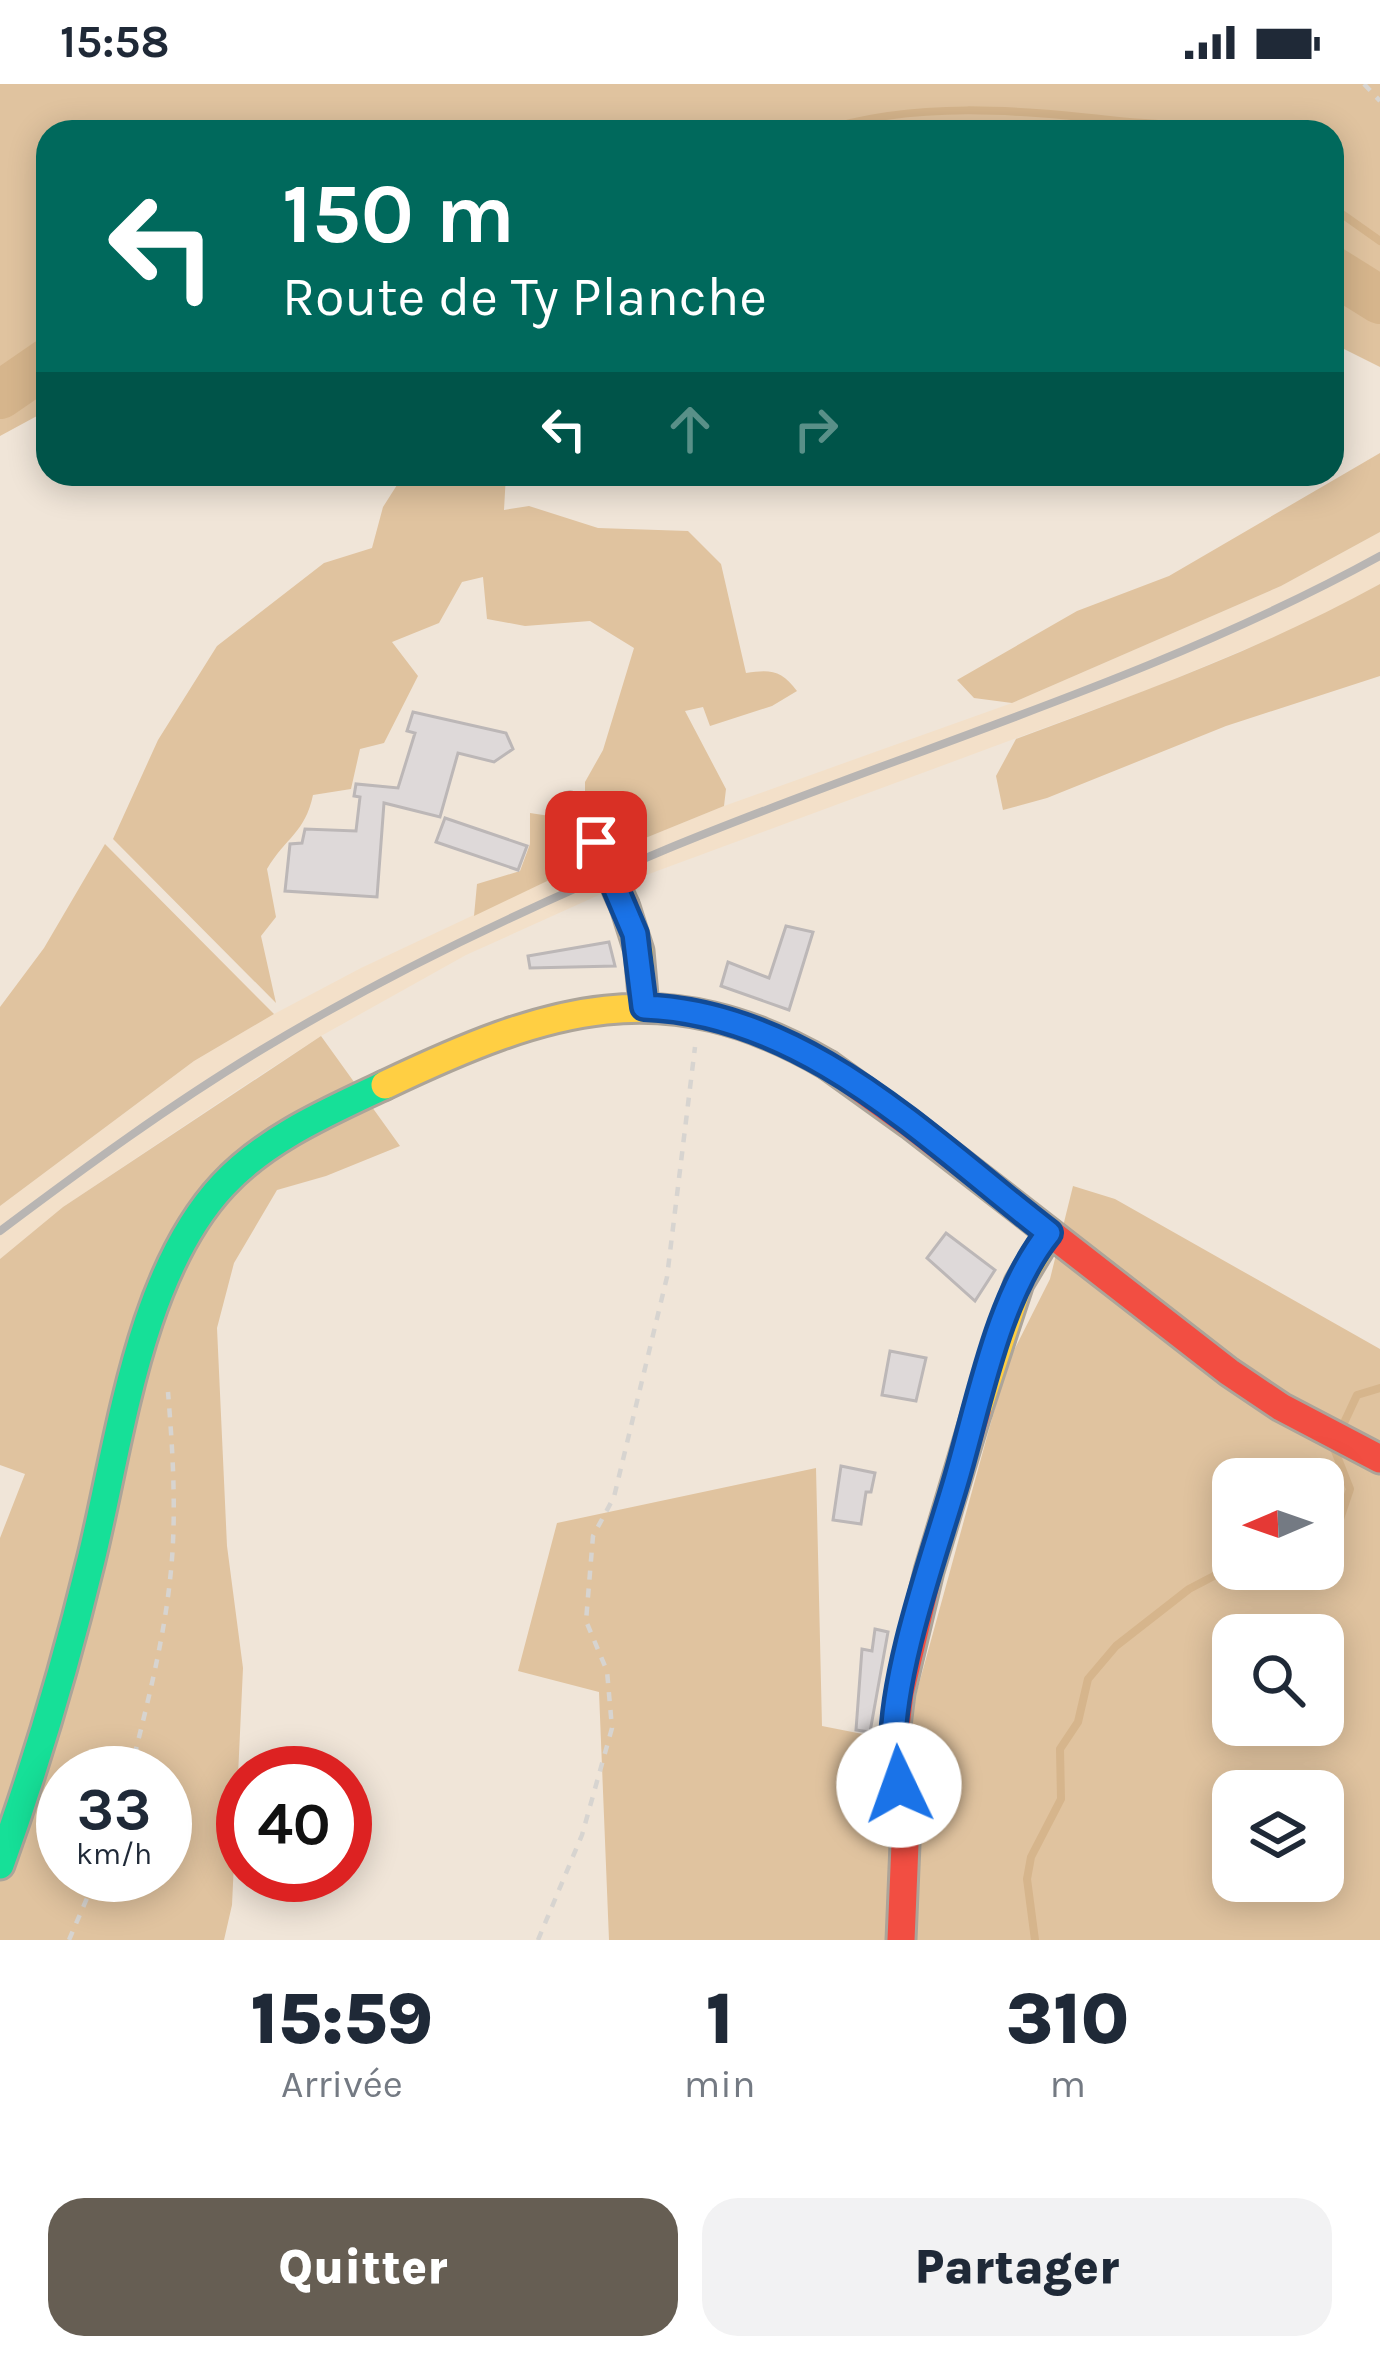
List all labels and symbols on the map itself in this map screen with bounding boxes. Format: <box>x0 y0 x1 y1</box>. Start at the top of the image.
pin <box>545 791 647 893</box>
north arrow <box>1212 1458 1344 1590</box>
position arrow <box>836 1722 962 1848</box>
speed limit sign: 40 <box>216 1746 372 1902</box>

